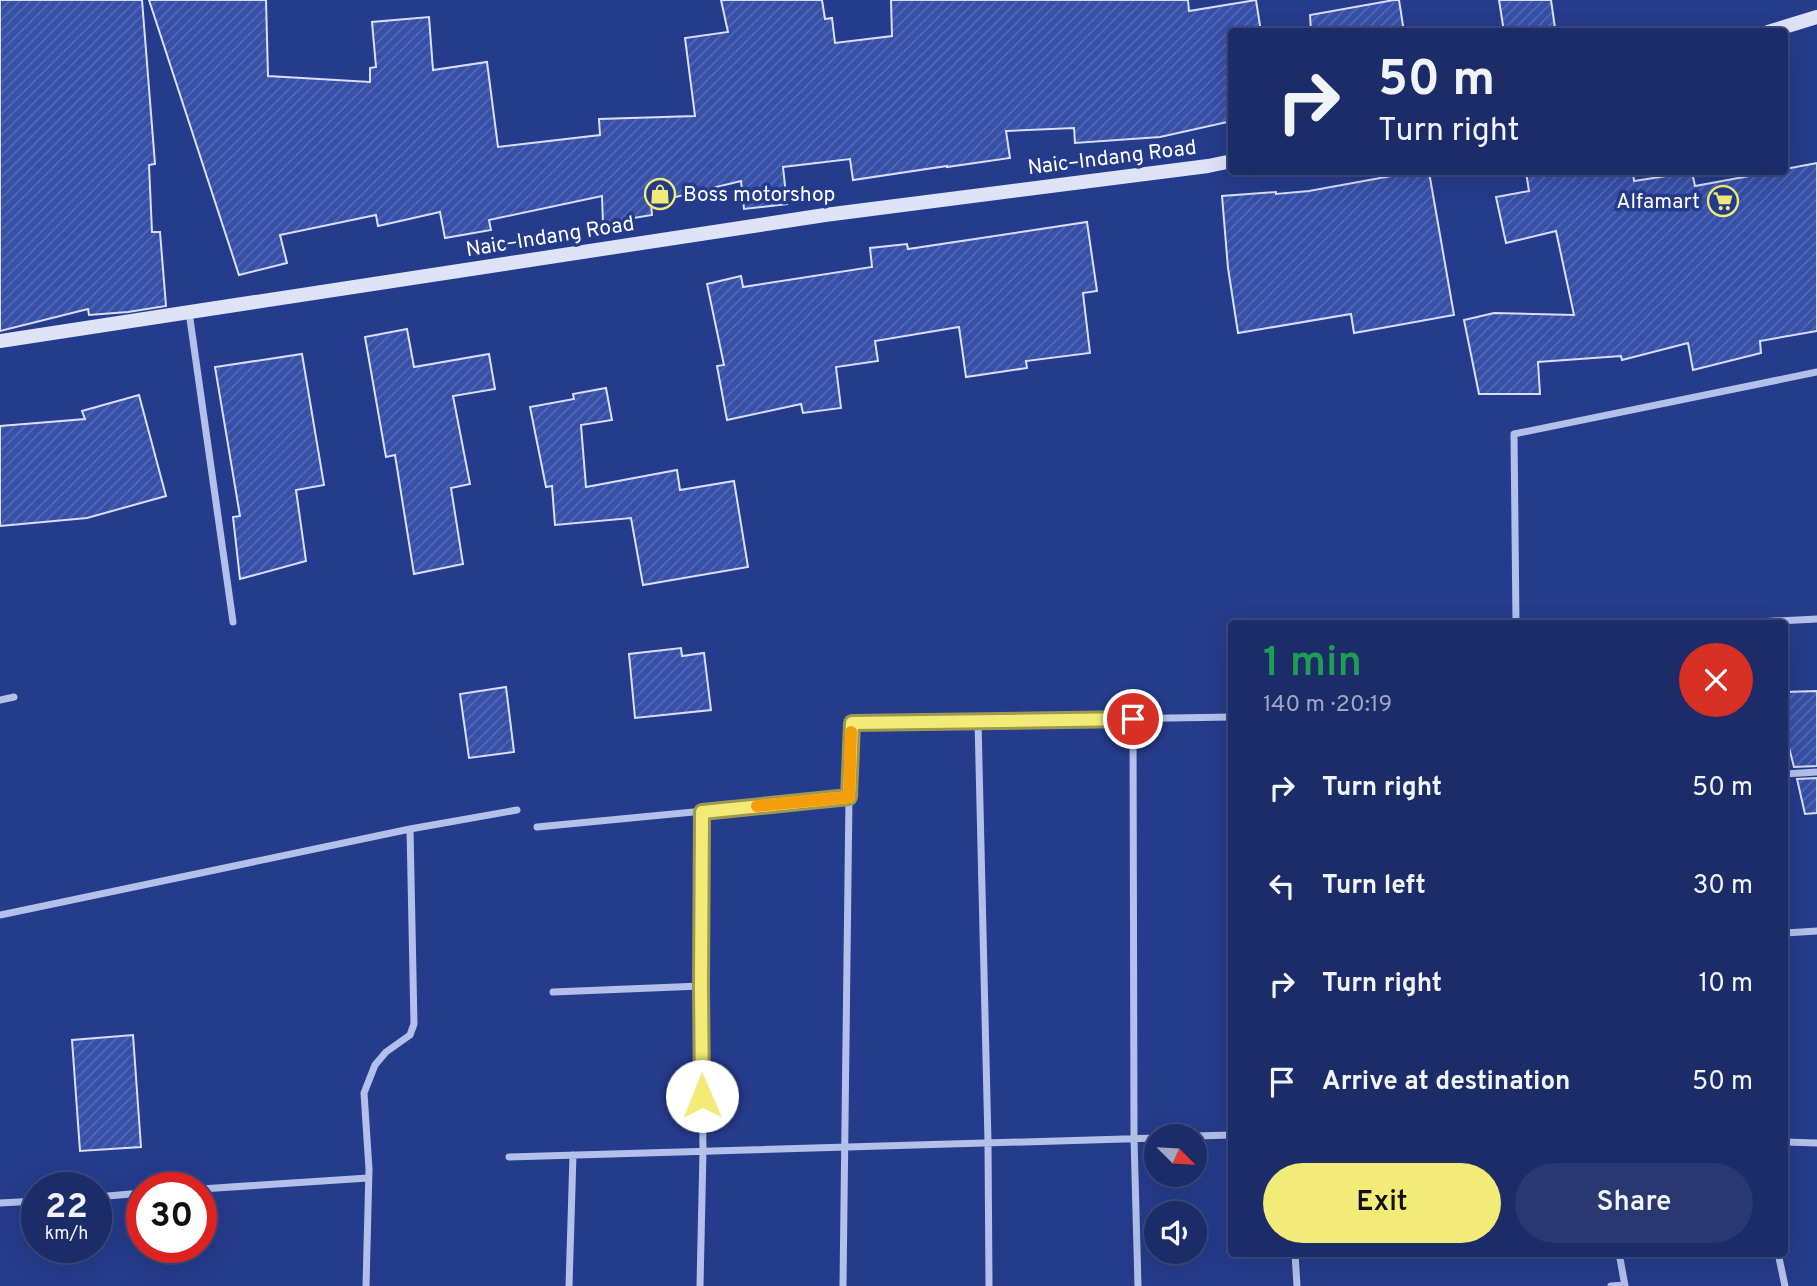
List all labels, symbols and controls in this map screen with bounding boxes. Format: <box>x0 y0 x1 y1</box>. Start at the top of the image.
text: 50 m <box>1378 51 1495 113</box>
icon: right <box>1263 56 1354 147</box>
text: Turn right <box>1378 112 1520 152</box>
street label: Naic–Indang Road <box>1026 135 1198 182</box>
shop icon: Boss motorshop <box>643 177 677 211</box>
place label: Boss motorshop <box>683 182 835 209</box>
supermarket icon: Alfamart <box>1706 184 1740 218</box>
place label: Alfamart <box>1616 189 1700 216</box>
street label: Naic–Indang Road <box>464 211 636 264</box>
text: 1 min <box>1263 638 1362 691</box>
button: close <box>1679 643 1753 717</box>
pin <box>1103 689 1163 749</box>
text: 140 m · 20:19 <box>1263 691 1392 720</box>
icon: arrive <box>1114 700 1152 738</box>
icon: right <box>1263 769 1301 807</box>
text: Turn right <box>1322 772 1442 805</box>
text: 50 m <box>1692 772 1753 805</box>
icon: left <box>1263 867 1301 905</box>
text: Turn left <box>1322 870 1426 903</box>
text: 30 m <box>1693 870 1753 903</box>
icon: right <box>1263 965 1301 1003</box>
text: Turn right <box>1322 968 1442 1001</box>
text: 10 m <box>1698 968 1753 1001</box>
position arrow <box>665 1059 739 1133</box>
icon: arrive <box>1263 1063 1301 1101</box>
text: Arrive at destination <box>1322 1066 1570 1099</box>
text: 50 m <box>1692 1066 1753 1099</box>
north arrow <box>1144 1124 1208 1186</box>
map controls <box>1144 1124 1207 1264</box>
button: Exit <box>1263 1163 1501 1243</box>
button: Share <box>1515 1163 1753 1243</box>
speed limit sign: 30 <box>126 1172 217 1263</box>
text: 22 <box>45 1186 88 1230</box>
button: sound <box>1144 1201 1207 1264</box>
text: km/h <box>45 1223 88 1246</box>

